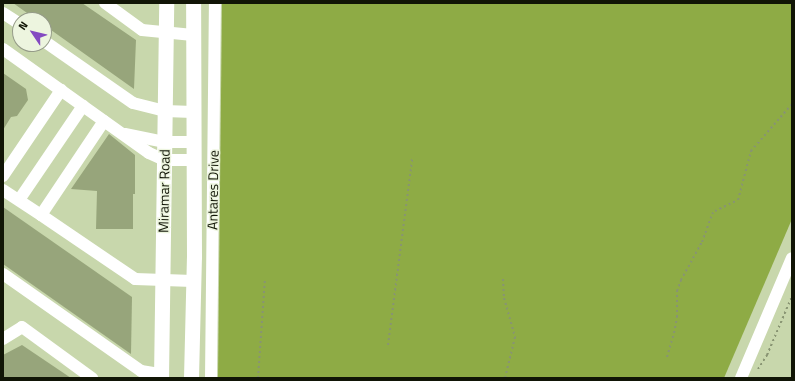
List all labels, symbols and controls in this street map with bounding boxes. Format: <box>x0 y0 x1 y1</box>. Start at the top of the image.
north arrow <box>12 12 52 52</box>
text: N <box>14 18 32 33</box>
street label: Miramar Road <box>155 149 173 233</box>
street label: Antares Drive <box>204 150 222 230</box>

